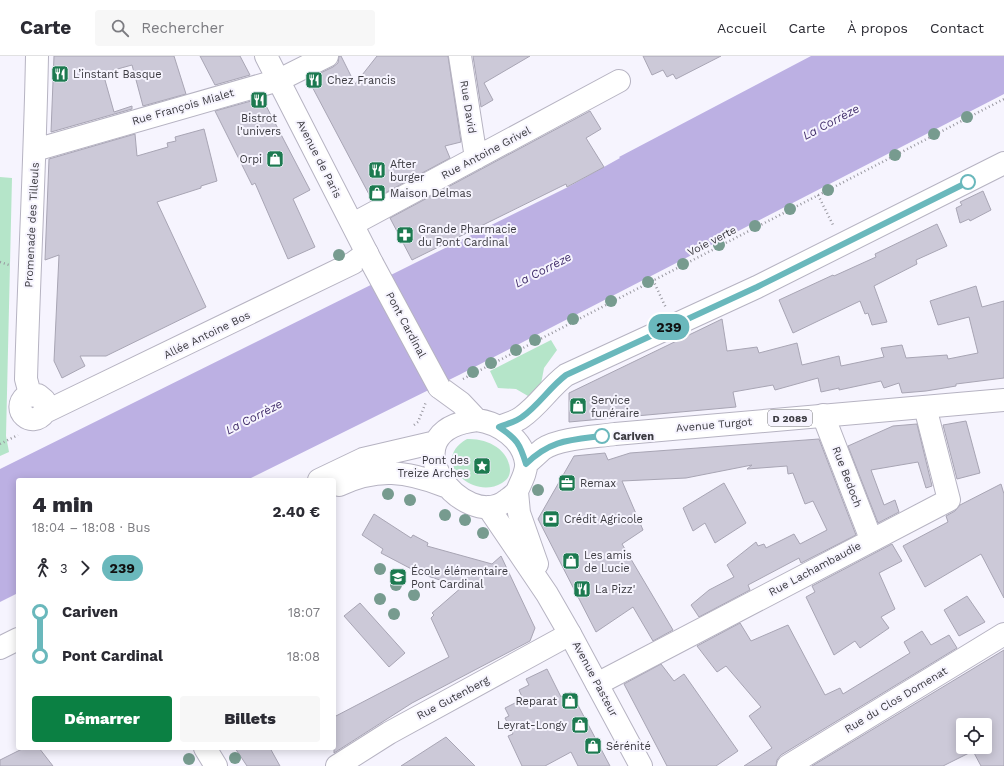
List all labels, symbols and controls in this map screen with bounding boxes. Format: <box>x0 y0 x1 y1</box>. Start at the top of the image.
search box <box>95 10 375 46</box>
text: Carte <box>20 16 71 39</box>
icon: search <box>109 17 131 39</box>
text: Rechercher <box>141 19 224 37</box>
text: Accueil <box>717 20 766 36</box>
text: Carte <box>788 20 825 36</box>
text: À propos <box>847 20 908 36</box>
text: Contact <box>930 20 984 36</box>
restaurant icon: L’instant Basque <box>50 64 70 84</box>
place label: L’instant Basque <box>73 68 162 81</box>
restaurant icon: Chez Francis <box>304 70 324 90</box>
place label: Chez Francis <box>327 74 396 87</box>
street label: Rue David <box>457 80 479 134</box>
street label: Rue François Mialet <box>130 86 236 128</box>
restaurant icon: Bistrot l'univers <box>249 90 269 110</box>
water label: La Corrèze <box>800 101 862 143</box>
place label: Bistrot l'univers <box>237 112 281 138</box>
street label: Avenue de Paris <box>294 118 344 200</box>
street label: Rue Antoine Grivel <box>439 124 534 182</box>
shop icon: Orpi <box>265 149 285 169</box>
place label: Orpi <box>240 153 262 166</box>
place label: After burger <box>390 158 425 184</box>
restaurant icon: After burger <box>367 160 387 180</box>
street label: Promenade des Tilleuls <box>22 162 42 288</box>
unlabelled marker <box>960 174 976 190</box>
shop icon: Maison Delmas <box>367 183 387 203</box>
place label: Maison Delmas <box>390 187 472 200</box>
place label: Grande Pharmacie du Pont Cardinal <box>418 223 517 249</box>
street label: Voie verte <box>685 223 739 259</box>
pharmacy icon: Grande Pharmacie du Pont Cardinal <box>395 225 415 245</box>
water label: La Corrèze <box>512 250 574 290</box>
street label: Pont Cardinal <box>383 290 429 361</box>
street label: Allée Antoine Bos <box>162 308 253 362</box>
line badge: 239 <box>646 314 692 340</box>
text: 239 <box>656 319 682 335</box>
place label: Service funéraire <box>591 394 639 420</box>
shop icon: Service funéraire <box>568 396 588 416</box>
water label: La Corrèze <box>223 397 285 437</box>
road number: D 2089 <box>768 410 812 426</box>
street label: Avenue Turgot <box>675 415 753 435</box>
marker: Cariven <box>594 428 610 444</box>
place label: Cariven <box>613 430 654 443</box>
street label: Rue Bedoch <box>829 445 865 509</box>
place label: Pont des Treize Arches <box>397 454 469 480</box>
place icon: Pont des Treize Arches <box>472 456 492 476</box>
office icon: Remax <box>557 473 577 493</box>
place label: Remax <box>580 477 616 490</box>
text: 4 min <box>32 492 93 517</box>
text: 2.40 € <box>273 503 320 521</box>
bank icon: Crédit Agricole <box>541 509 561 529</box>
place label: Crédit Agricole <box>564 513 643 526</box>
text: 18:04 – 18:08 · Bus <box>32 520 150 535</box>
street label: Rue Lachambaudie <box>767 539 863 599</box>
place label: Les amis de Lucie <box>584 549 632 575</box>
shop icon: Les amis de Lucie <box>561 551 581 571</box>
icon: walk <box>32 557 54 579</box>
icon: forward <box>74 557 96 579</box>
text: 239 <box>110 560 135 576</box>
text: 3 <box>60 561 68 576</box>
place label: École élémentaire Pont Cardinal <box>411 564 508 591</box>
school or university icon: École élémentaire Pont Cardinal <box>388 567 408 587</box>
restaurant icon: La Pizz' <box>572 579 592 599</box>
place label: La Pizz' <box>595 583 635 596</box>
text: Cariven <box>62 603 118 621</box>
text: 18:07 <box>288 605 320 620</box>
street label: Avenue Pasteur <box>570 639 621 719</box>
text: Pont Cardinal <box>62 647 163 665</box>
text: 18:08 <box>287 649 320 664</box>
street label: Rue du Clos Domenat <box>842 664 950 736</box>
street label: Rue Gutenberg <box>415 673 491 722</box>
shop icon: Reparat <box>560 691 580 711</box>
place label: Reparat <box>515 695 557 708</box>
button: Démarrer <box>32 696 172 742</box>
button: Billets <box>180 696 320 742</box>
shop icon: Leyrat-Longy <box>570 715 590 735</box>
map controls <box>956 718 992 754</box>
button: locate <box>956 718 992 754</box>
place label: Leyrat-Longy <box>497 719 567 732</box>
shop icon: Sérénité <box>583 736 603 756</box>
place label: Sérénité <box>606 740 651 753</box>

